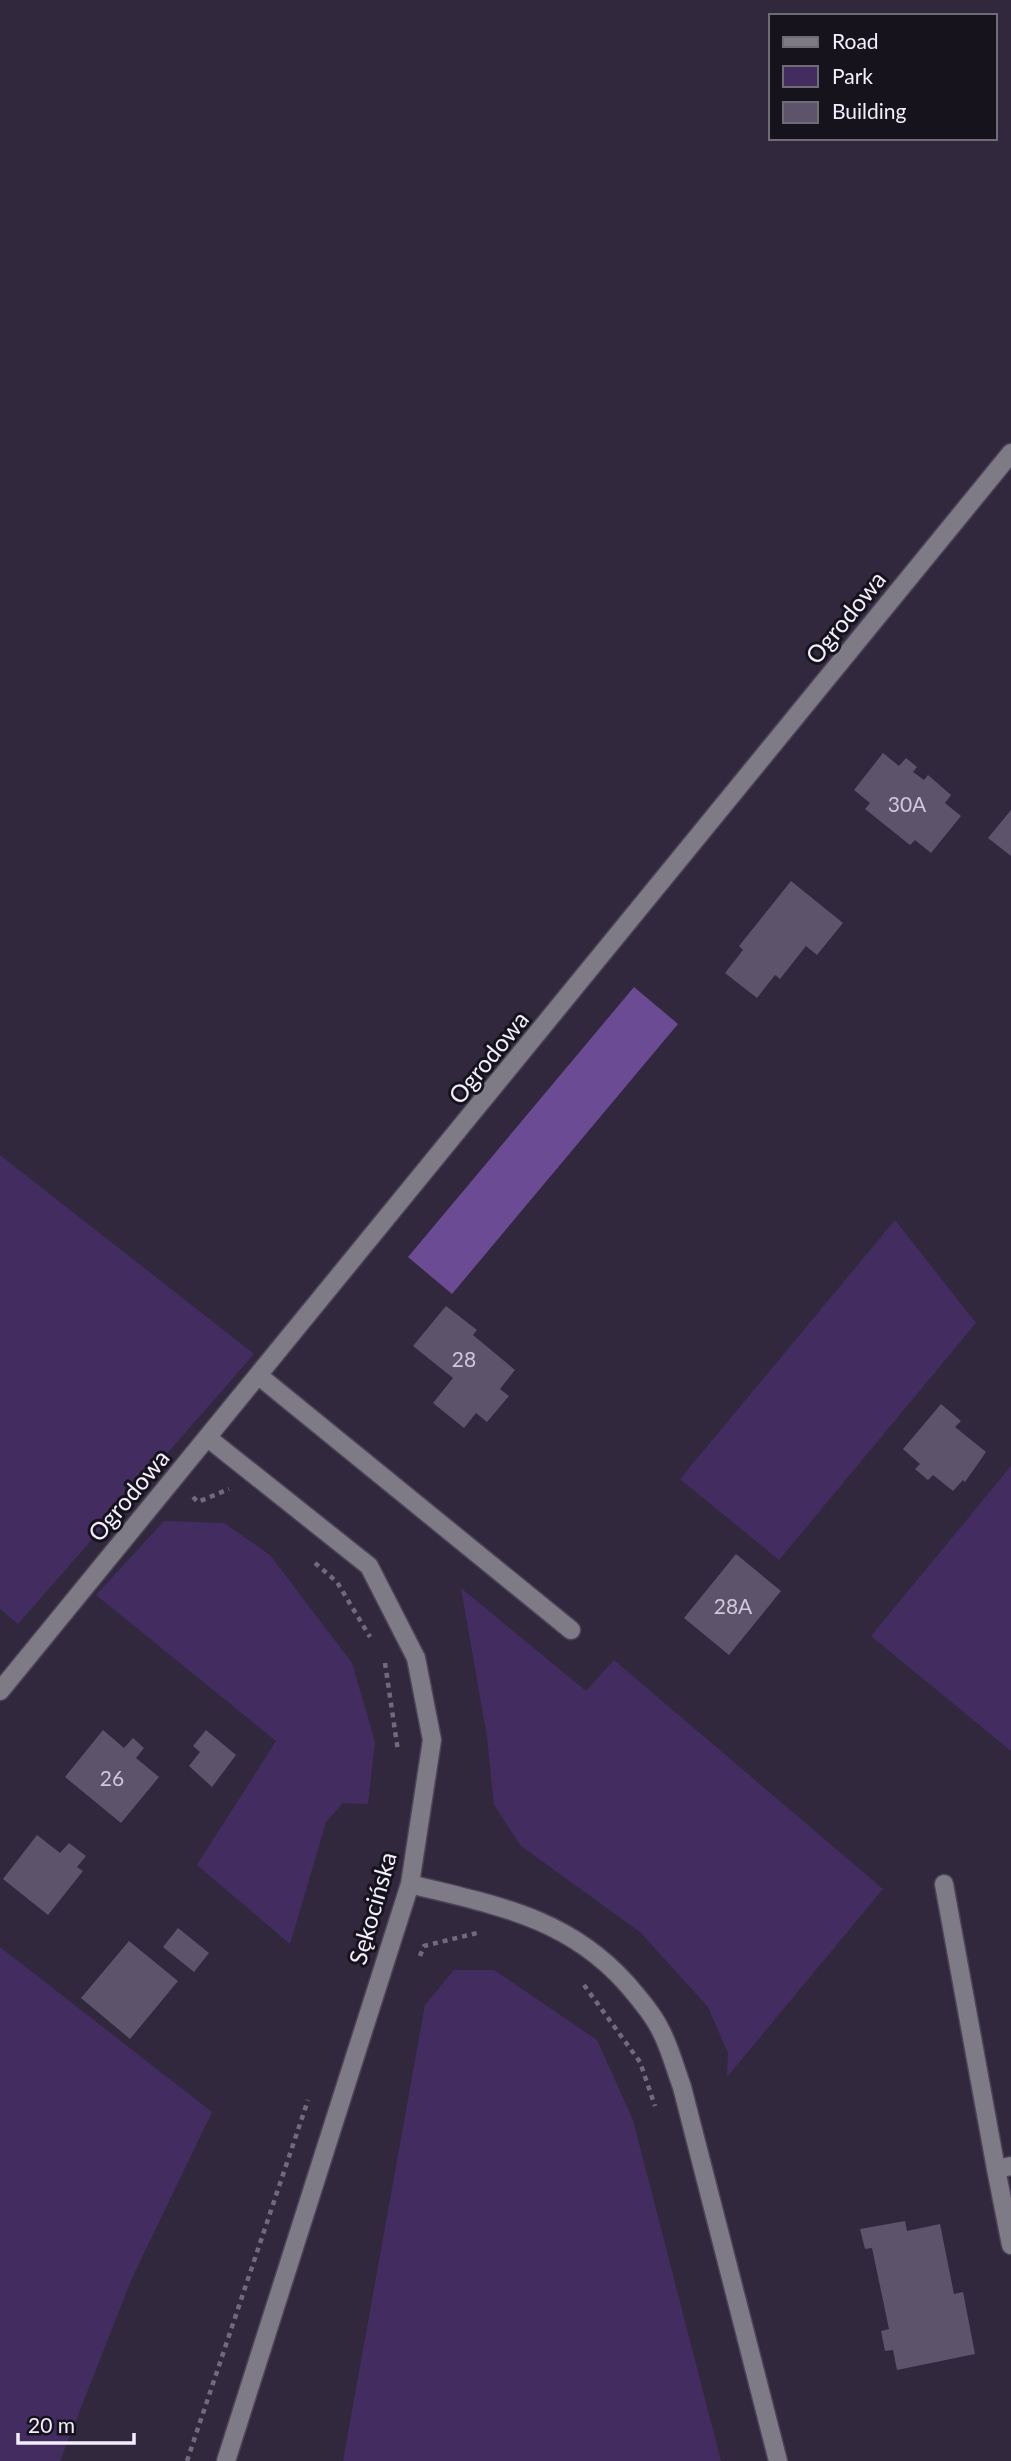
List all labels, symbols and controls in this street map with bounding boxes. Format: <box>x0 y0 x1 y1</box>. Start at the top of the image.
legend <box>769 14 997 140</box>
text: Road <box>832 28 879 53</box>
text: Park <box>832 63 873 88</box>
text: Building <box>832 98 907 123</box>
street label: Ogrodowa <box>799 565 891 669</box>
house number: 30A <box>888 791 927 816</box>
street label: Ogrodowa <box>442 1005 534 1109</box>
house number: 28 <box>452 1346 476 1371</box>
street label: Ogrodowa <box>81 1443 175 1547</box>
house number: 28A <box>714 1593 753 1618</box>
house number: 26 <box>100 1765 124 1790</box>
street label: Sękocińska <box>342 1848 402 1968</box>
scale bar <box>18 2402 133 2446</box>
text: 20 m <box>28 2412 75 2437</box>

